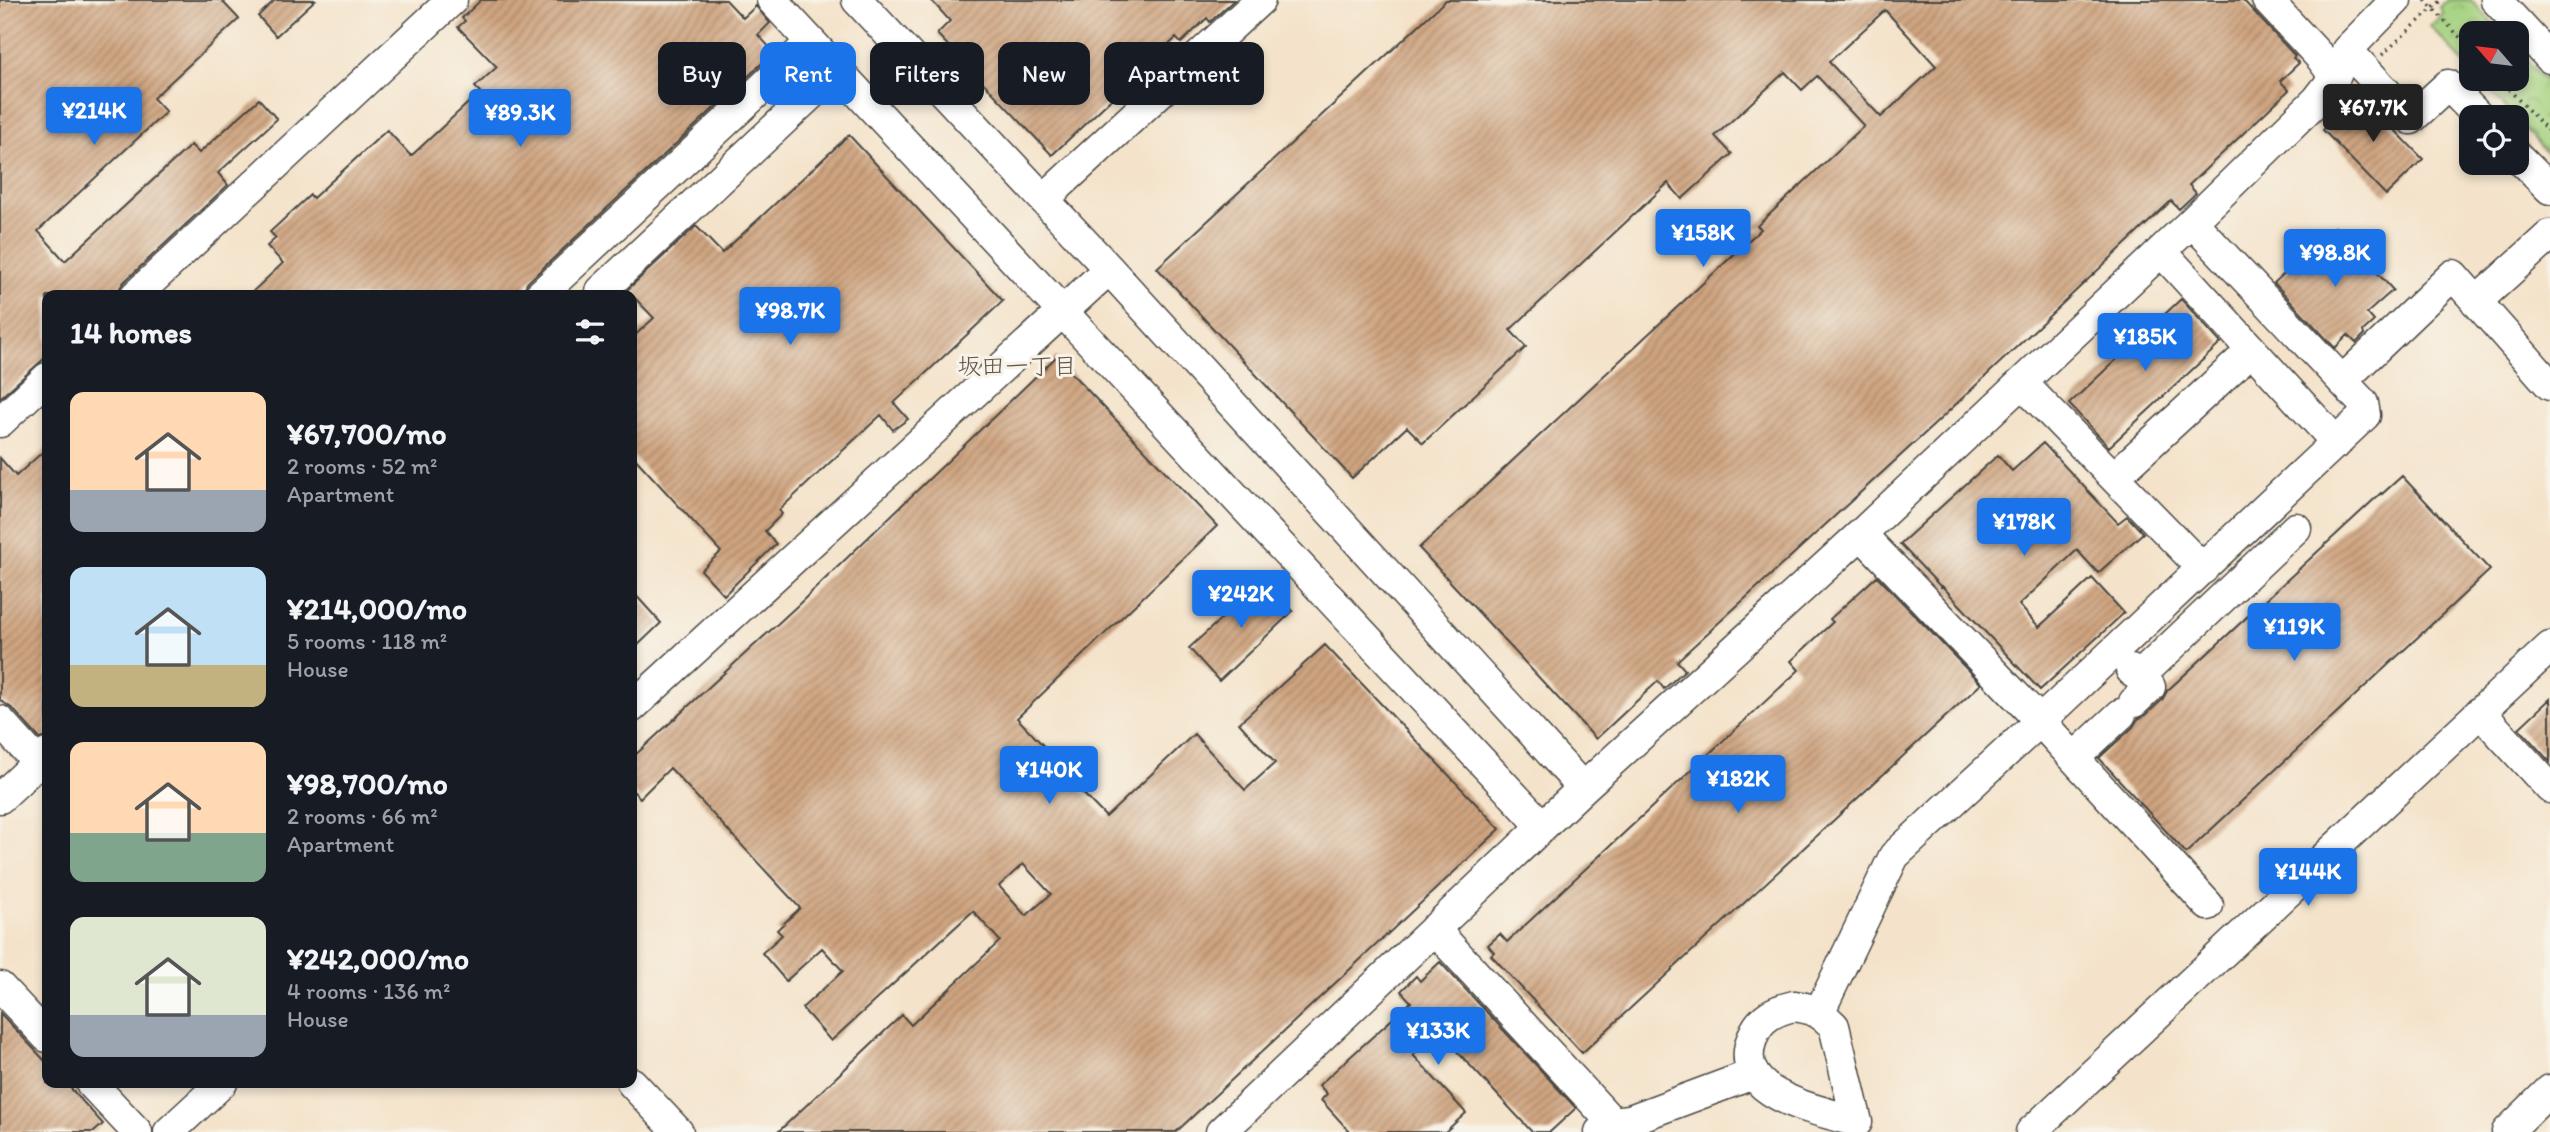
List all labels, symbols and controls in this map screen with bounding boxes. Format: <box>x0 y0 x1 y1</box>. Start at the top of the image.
north arrow <box>2459 21 2529 91</box>
map controls <box>2459 21 2529 175</box>
chip: Buy <box>658 42 746 105</box>
chip: Rent <box>760 42 856 105</box>
chip: Filters <box>870 42 984 105</box>
chip: New <box>998 42 1090 105</box>
chip: Apartment <box>1104 42 1264 105</box>
pin: ¥67.7K <box>2316 85 2430 144</box>
pin: ¥214K <box>45 88 143 147</box>
pin: ¥89.3K <box>463 90 577 149</box>
text: ¥67.7K <box>2339 93 2407 121</box>
text: ¥214K <box>62 96 126 124</box>
text: ¥89.3K <box>485 98 555 126</box>
button: locate <box>2459 105 2529 175</box>
pin: ¥158K <box>1654 210 1752 269</box>
text: ¥158K <box>1672 218 1734 246</box>
pin: ¥98.8K <box>2278 230 2392 289</box>
text: ¥98.8K <box>2300 238 2370 266</box>
pin: ¥98.7K <box>733 288 847 347</box>
text: ¥98.7K <box>755 296 825 324</box>
icon: filters <box>571 313 609 351</box>
text: 14 homes <box>70 314 192 351</box>
pin: ¥185K <box>2096 314 2194 373</box>
text: ¥185K <box>2114 322 2176 350</box>
district label: 坂田一丁目 <box>957 351 1077 380</box>
text: ¥67,700/mo <box>287 415 447 452</box>
icon: home <box>126 420 210 504</box>
text: 2 rooms · 52 m² <box>287 452 437 480</box>
text: Apartment <box>287 480 394 508</box>
pin: ¥178K <box>1975 498 2073 558</box>
text: ¥178K <box>1993 507 2055 535</box>
pin: ¥242K <box>1192 570 1290 630</box>
text: ¥242K <box>1208 579 1274 607</box>
text: ¥214,000/mo <box>287 590 467 627</box>
icon: home <box>126 595 210 679</box>
pin: ¥119K <box>2245 604 2343 663</box>
text: ¥119K <box>2264 612 2324 640</box>
text: 5 rooms · 118 m² <box>287 627 447 655</box>
text: House <box>287 655 349 683</box>
pin: ¥140K <box>1000 746 1098 806</box>
text: ¥140K <box>1016 755 1082 783</box>
pin: ¥182K <box>1689 756 1787 815</box>
text: ¥182K <box>1707 764 1769 792</box>
text: ¥98,700/mo <box>287 765 448 802</box>
icon: home <box>126 770 210 854</box>
text: 2 rooms · 66 m² <box>287 802 438 830</box>
text: Apartment <box>287 830 394 858</box>
pin: ¥144K <box>2259 848 2357 908</box>
text: ¥144K <box>2275 857 2341 885</box>
text: ¥242,000/mo <box>287 940 469 977</box>
icon: home <box>126 945 210 1029</box>
text: 4 rooms · 136 m² <box>287 977 450 1005</box>
text: House <box>287 1005 349 1033</box>
pin: ¥133K <box>1389 1007 1487 1067</box>
text: ¥133K <box>1406 1016 1470 1044</box>

